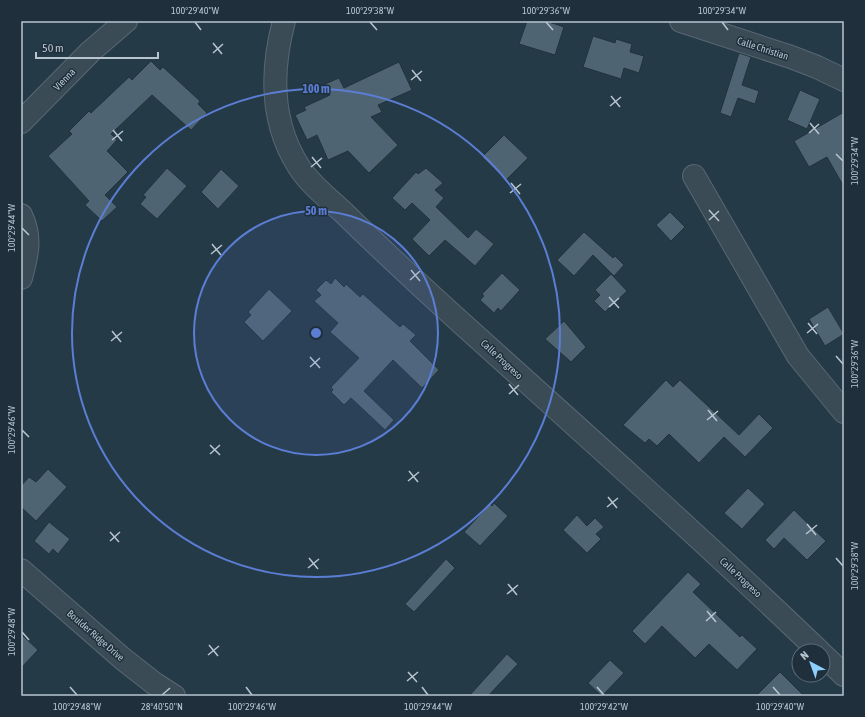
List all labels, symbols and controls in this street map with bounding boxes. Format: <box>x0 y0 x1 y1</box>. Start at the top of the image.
text: 100°29'40"W <box>171 5 220 16</box>
text: 100°29'38"W <box>346 5 395 16</box>
text: 100°29'36"W <box>522 5 571 16</box>
text: 100°29'34"W <box>698 5 747 16</box>
scale bar <box>36 34 158 60</box>
street label: Calle Christian <box>736 35 790 62</box>
text: 50 m <box>42 41 64 55</box>
street label: Vienna <box>51 66 78 93</box>
text: 100 m <box>302 82 330 96</box>
text: 100°29'34"W <box>849 136 860 185</box>
text: 100°29'44"W <box>6 203 17 252</box>
text: 50 m <box>305 204 327 218</box>
centre of rings <box>309 326 323 340</box>
street label: Calle Progreso <box>479 337 525 382</box>
text: 100°29'36"W <box>849 339 860 388</box>
text: 100°29'46"W <box>6 405 17 454</box>
text: 100°29'38"W <box>849 541 860 590</box>
street label: Calle Progreso <box>718 555 764 600</box>
text: 100°29'48"W <box>6 607 17 656</box>
street label: Boulder Ridge Drive <box>65 608 127 663</box>
north arrow <box>791 643 831 683</box>
text: N <box>798 649 811 662</box>
text: 100°29'48"W <box>53 701 102 712</box>
text: 28°40'50"N <box>141 701 183 712</box>
text: 100°29'46"W <box>228 701 277 712</box>
text: 100°29'44"W <box>404 701 453 712</box>
text: 100°29'42"W <box>580 701 629 712</box>
text: 100°29'40"W <box>756 701 805 712</box>

